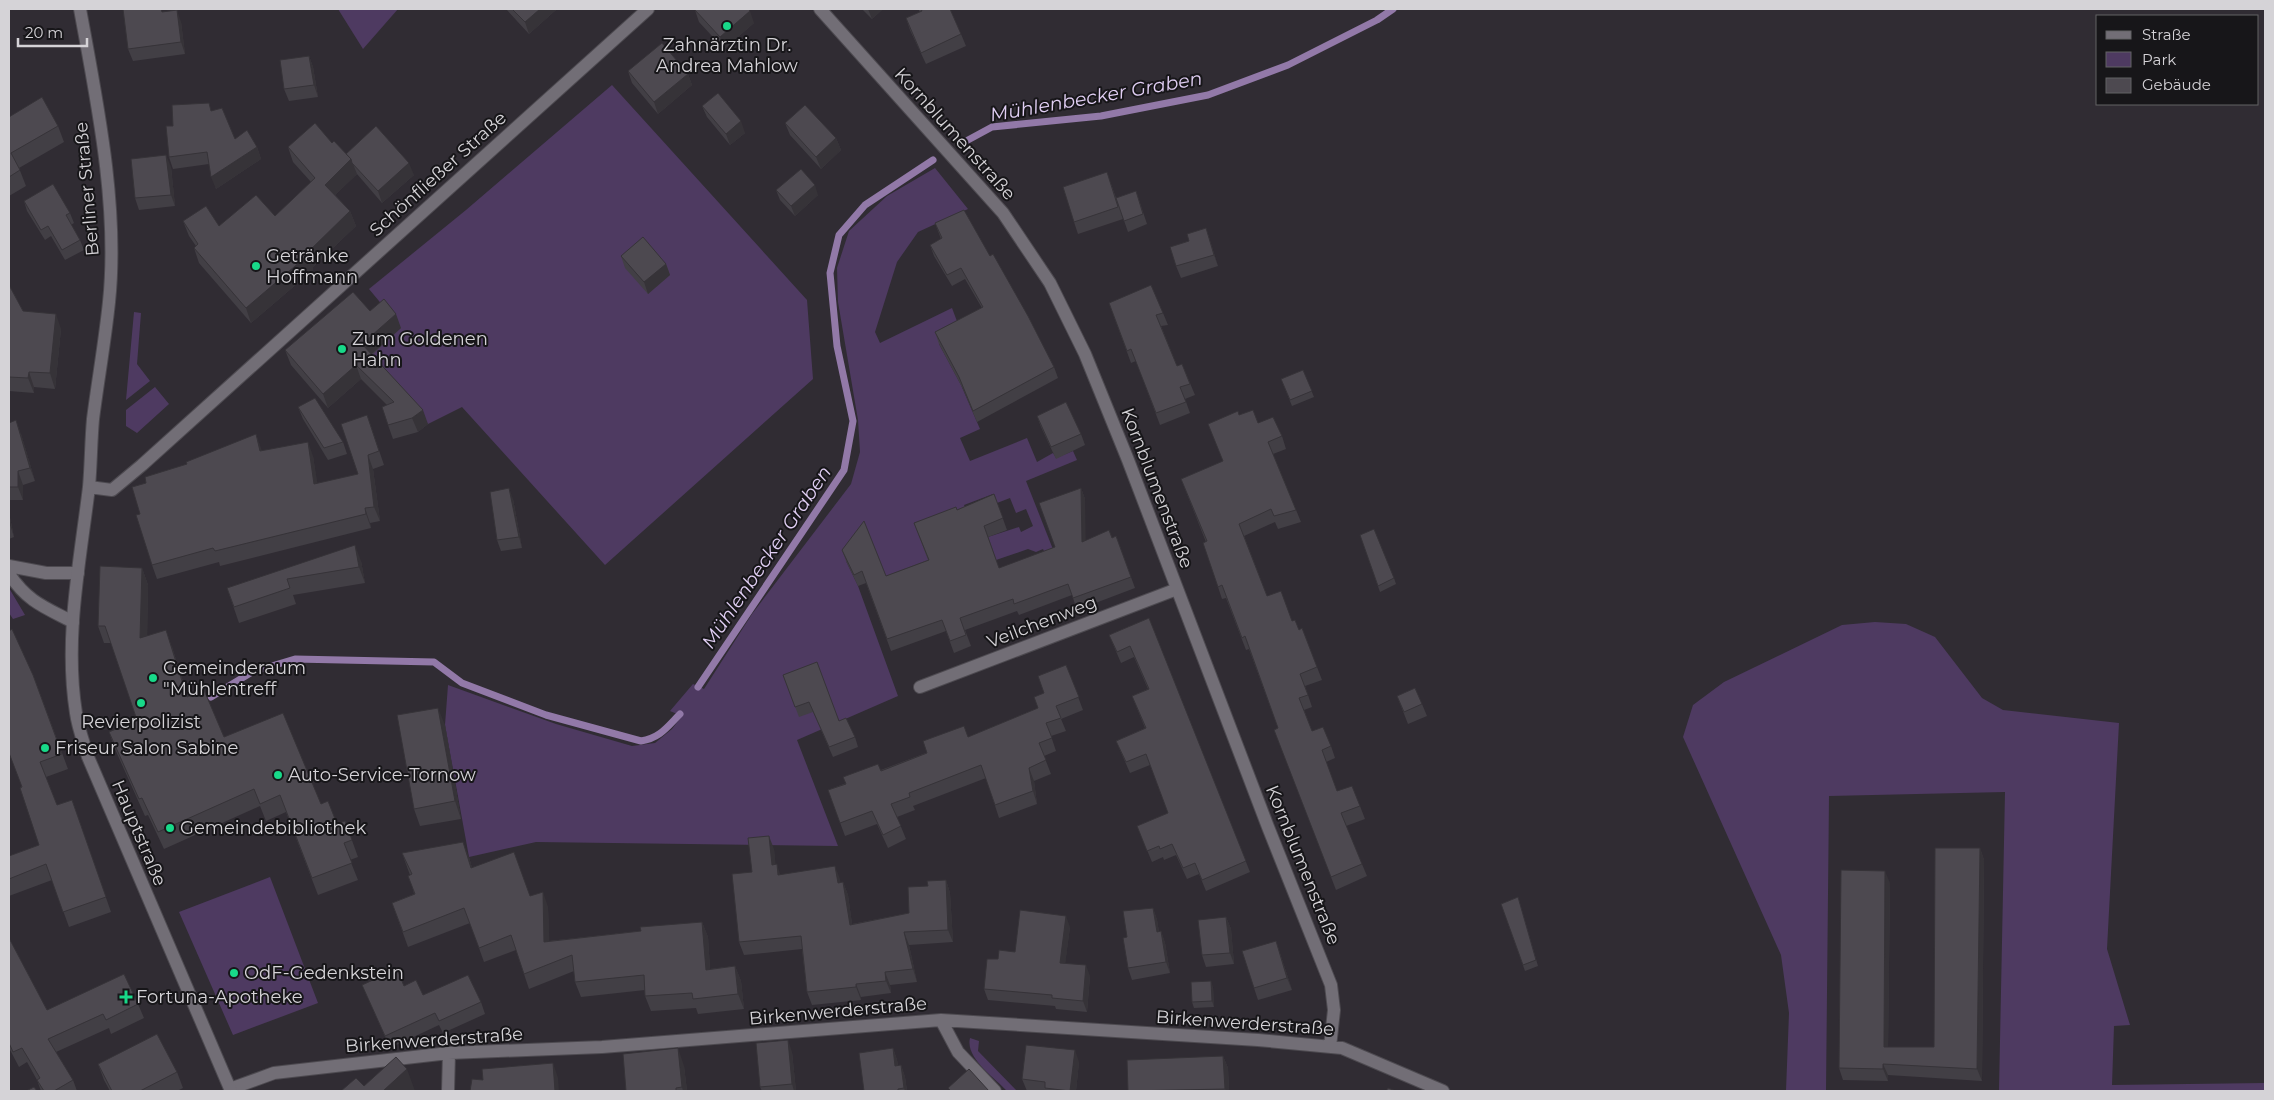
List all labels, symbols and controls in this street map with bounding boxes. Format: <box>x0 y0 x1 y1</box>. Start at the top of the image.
scale bar <box>18 15 86 47</box>
legend <box>2096 15 2259 105</box>
marker: Zahnärztin Dr. Andrea Mahlow <box>721 20 733 32</box>
text: 20 m <box>25 23 63 42</box>
text: Straße <box>2142 25 2191 44</box>
place label: Zahnärztin Dr. Andrea Mahlow <box>656 34 798 77</box>
text: Park <box>2142 50 2176 69</box>
street label: Kornblumenstraße <box>890 63 1020 205</box>
water label: Mühlenbecker Graben <box>988 66 1204 127</box>
text: Gebäude <box>2142 75 2211 94</box>
street label: Schönfließer Straße <box>365 107 511 241</box>
street label: Berliner Straße <box>70 121 104 257</box>
place label: Getränke Hoffmann <box>266 245 358 288</box>
marker: Getränke Hoffmann <box>250 260 262 272</box>
place label: Zum Goldenen Hahn <box>352 328 488 371</box>
marker: Zum Goldenen Hahn <box>336 343 348 355</box>
street label: Kornblumenstraße <box>1116 405 1198 572</box>
water label: Mühlenbecker Graben <box>697 462 836 653</box>
street label: Veilchenweg <box>984 591 1100 653</box>
place label: Gemeinderaum "Mühlentreff <box>163 657 306 700</box>
marker: Gemeinderaum "Mühlentreff <box>147 672 159 684</box>
marker: Revierpolizist <box>135 697 147 709</box>
place label: Revierpolizist <box>81 711 201 733</box>
place label: Friseur Salon Sabine <box>55 737 238 759</box>
marker: Friseur Salon Sabine <box>39 742 51 754</box>
place label: Auto-Service-Tornow <box>288 764 476 786</box>
marker: Auto-Service-Tornow <box>272 769 284 781</box>
street label: Hauptstraße <box>107 777 171 889</box>
street label: Kornblumenstraße <box>1261 782 1345 948</box>
place label: Gemeindebibliothek <box>180 817 366 839</box>
marker: Gemeindebibliothek <box>164 822 176 834</box>
place label: OdF-Gedenkstein <box>244 962 404 984</box>
marker: OdF-Gedenkstein <box>228 967 240 979</box>
place label: Fortuna-Apotheke <box>136 986 303 1008</box>
marker: Fortuna-Apotheke <box>120 991 132 1003</box>
street label: Birkenwerderstraße <box>748 992 928 1030</box>
street label: Birkenwerderstraße <box>1155 1006 1335 1040</box>
street label: Birkenwerderstraße <box>344 1023 524 1057</box>

